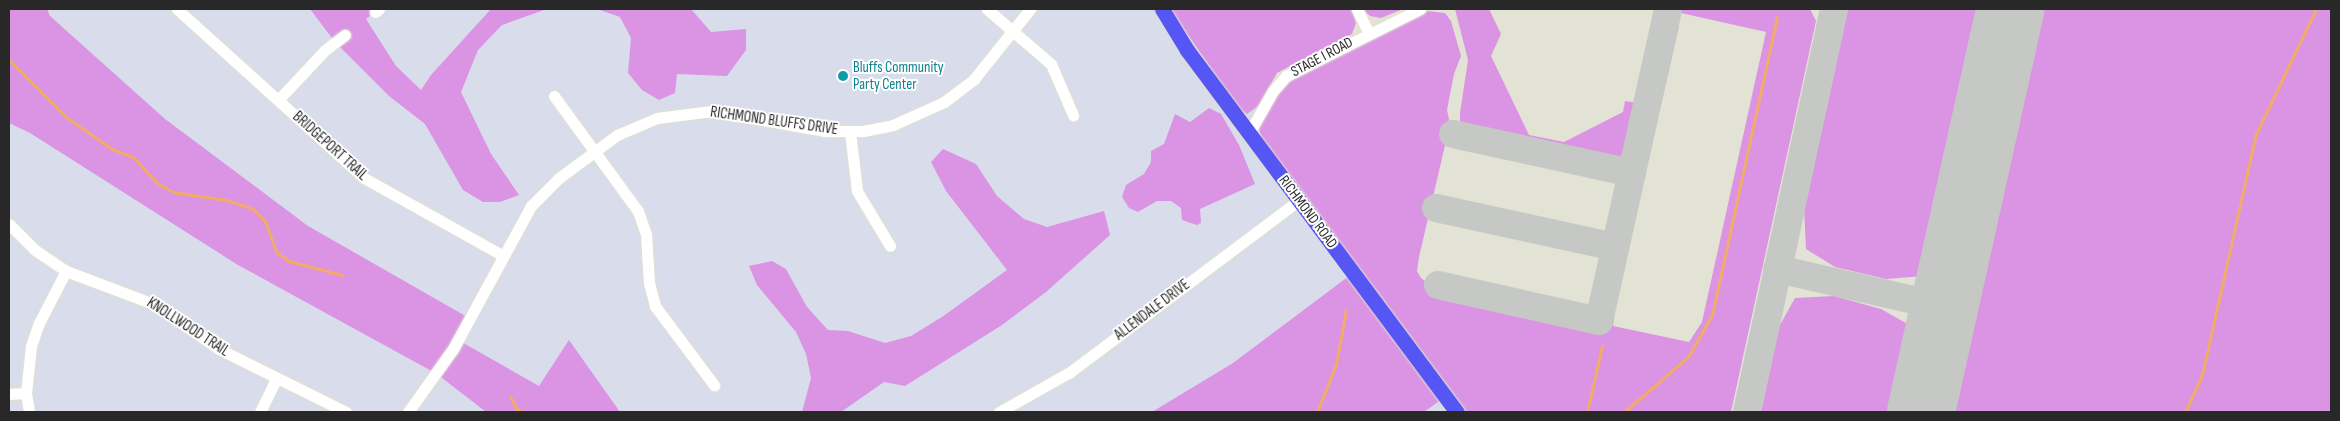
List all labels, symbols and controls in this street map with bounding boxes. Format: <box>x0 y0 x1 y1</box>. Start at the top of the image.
street label: STAGE I ROAD <box>1288 33 1356 81</box>
place label: Bluffs Community Party Center <box>853 58 944 93</box>
marker: Bluffs Community Party Center <box>837 70 849 82</box>
street label: RICHMOND BLUFFS DRIVE <box>709 103 839 139</box>
street label: BRIDGEPORT TRAIL <box>289 108 371 184</box>
street label: RICHMOND ROAD <box>1275 172 1341 252</box>
street label: ALLENDALE DRIVE <box>1111 276 1193 344</box>
street label: KNOLLWOOD TRAIL <box>143 294 233 360</box>

